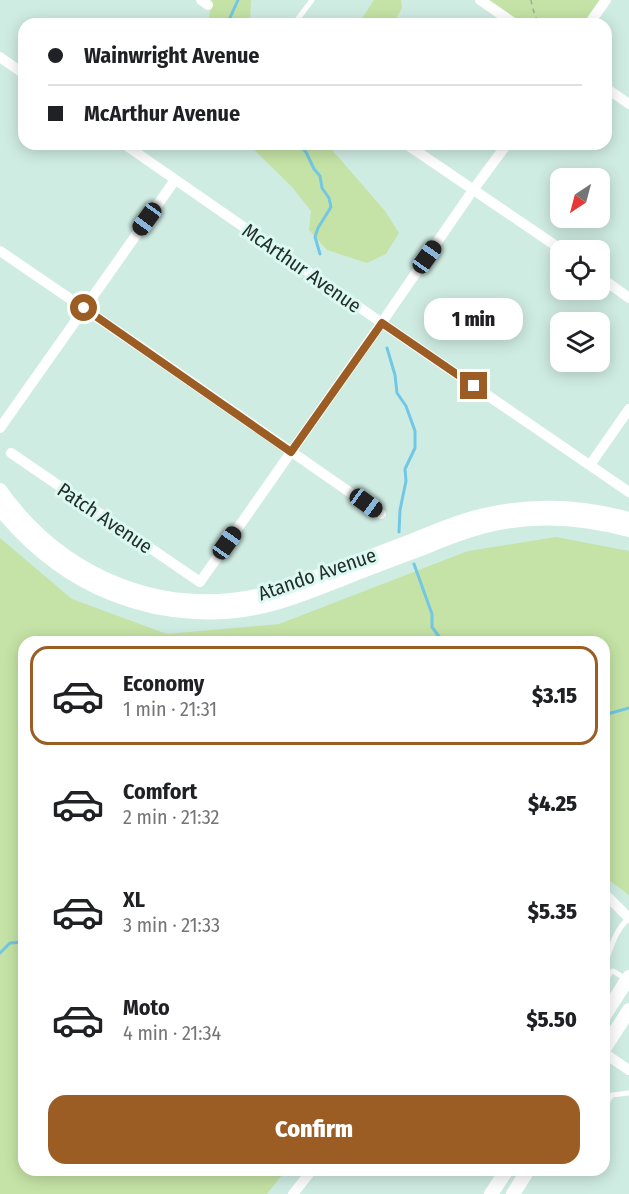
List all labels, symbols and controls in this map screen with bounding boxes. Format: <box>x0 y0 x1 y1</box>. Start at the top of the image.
text: Wainwright Avenue <box>84 42 260 69</box>
text: McArthur Avenue <box>84 100 240 127</box>
north arrow <box>550 168 610 228</box>
map controls <box>550 168 610 372</box>
car <box>129 199 165 239</box>
street label: McArthur Avenue <box>238 218 366 318</box>
car <box>409 237 445 277</box>
button: locate <box>550 240 610 300</box>
route start <box>70 294 97 321</box>
callout: 1 min <box>424 299 524 341</box>
text: 1 min <box>452 307 495 331</box>
button: layers <box>550 312 610 372</box>
route end <box>460 372 487 399</box>
street label: Patch Avenue <box>53 477 157 559</box>
car <box>346 485 386 521</box>
car <box>209 523 245 563</box>
street label: Atando Avenue <box>255 543 379 605</box>
icon: car <box>51 669 105 723</box>
text: Economy <box>123 670 204 697</box>
text: $3.15 <box>532 682 577 709</box>
text: 1 min · 21:31 <box>123 697 217 721</box>
icon: car <box>51 777 105 831</box>
text: Comfort <box>123 778 197 805</box>
text: $4.25 <box>528 790 577 817</box>
text: 2 min · 21:32 <box>123 805 219 829</box>
icon: car <box>51 885 105 939</box>
text: XL <box>123 886 145 913</box>
text: $5.35 <box>528 898 577 925</box>
text: 3 min · 21:33 <box>123 913 220 937</box>
icon: car <box>51 993 105 1047</box>
text: Moto <box>123 994 170 1021</box>
text: $5.50 <box>526 1006 577 1033</box>
text: 4 min · 21:34 <box>123 1021 221 1045</box>
button: Confirm <box>48 1095 580 1164</box>

